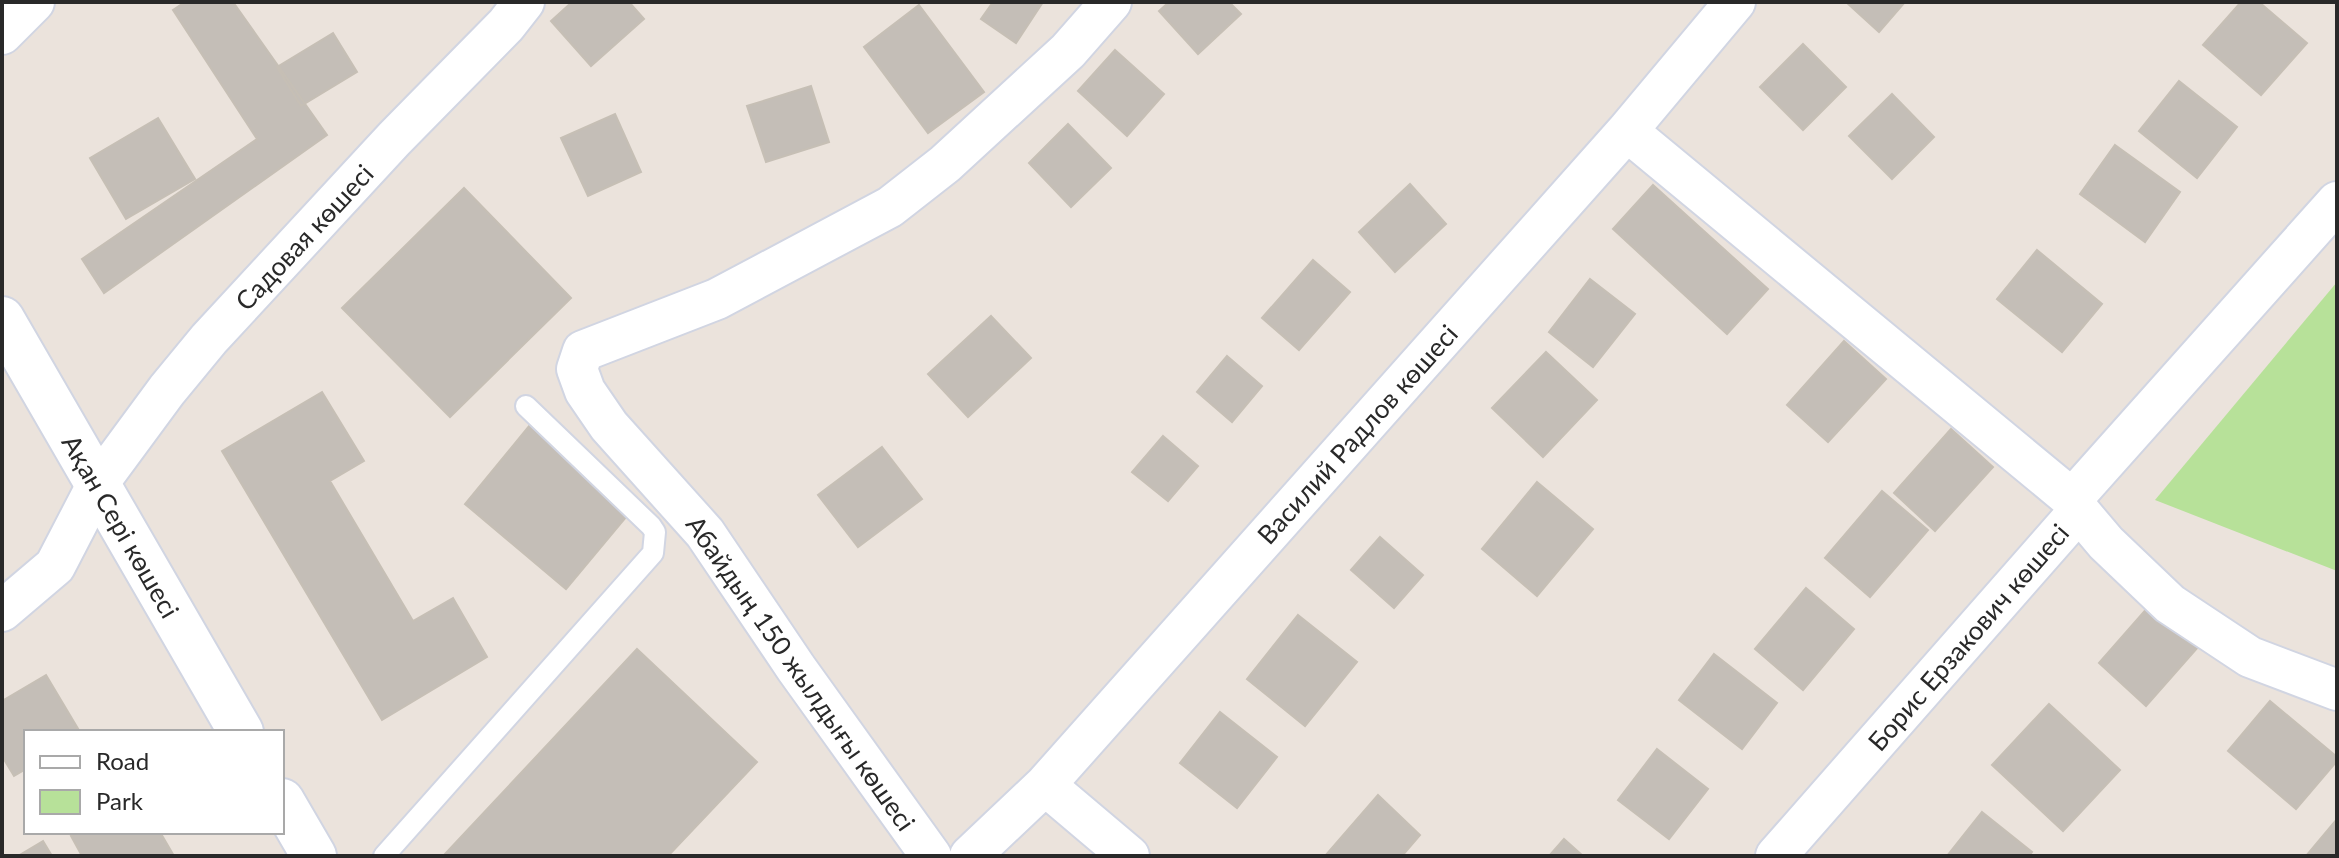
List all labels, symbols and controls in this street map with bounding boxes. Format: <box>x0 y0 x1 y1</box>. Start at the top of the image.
street label: Садовая көшесі <box>228 157 380 317</box>
street label: Василий Радлов көшесі <box>1250 318 1464 550</box>
street label: Ақан Сері көшесі <box>56 429 186 623</box>
street label: Абайдың 150 жылдығы көшесі <box>680 509 922 837</box>
street label: Борис Ерзакович көшесі <box>1861 517 2075 757</box>
legend <box>24 730 284 834</box>
text: Road <box>96 746 149 775</box>
text: Park <box>96 786 144 815</box>

